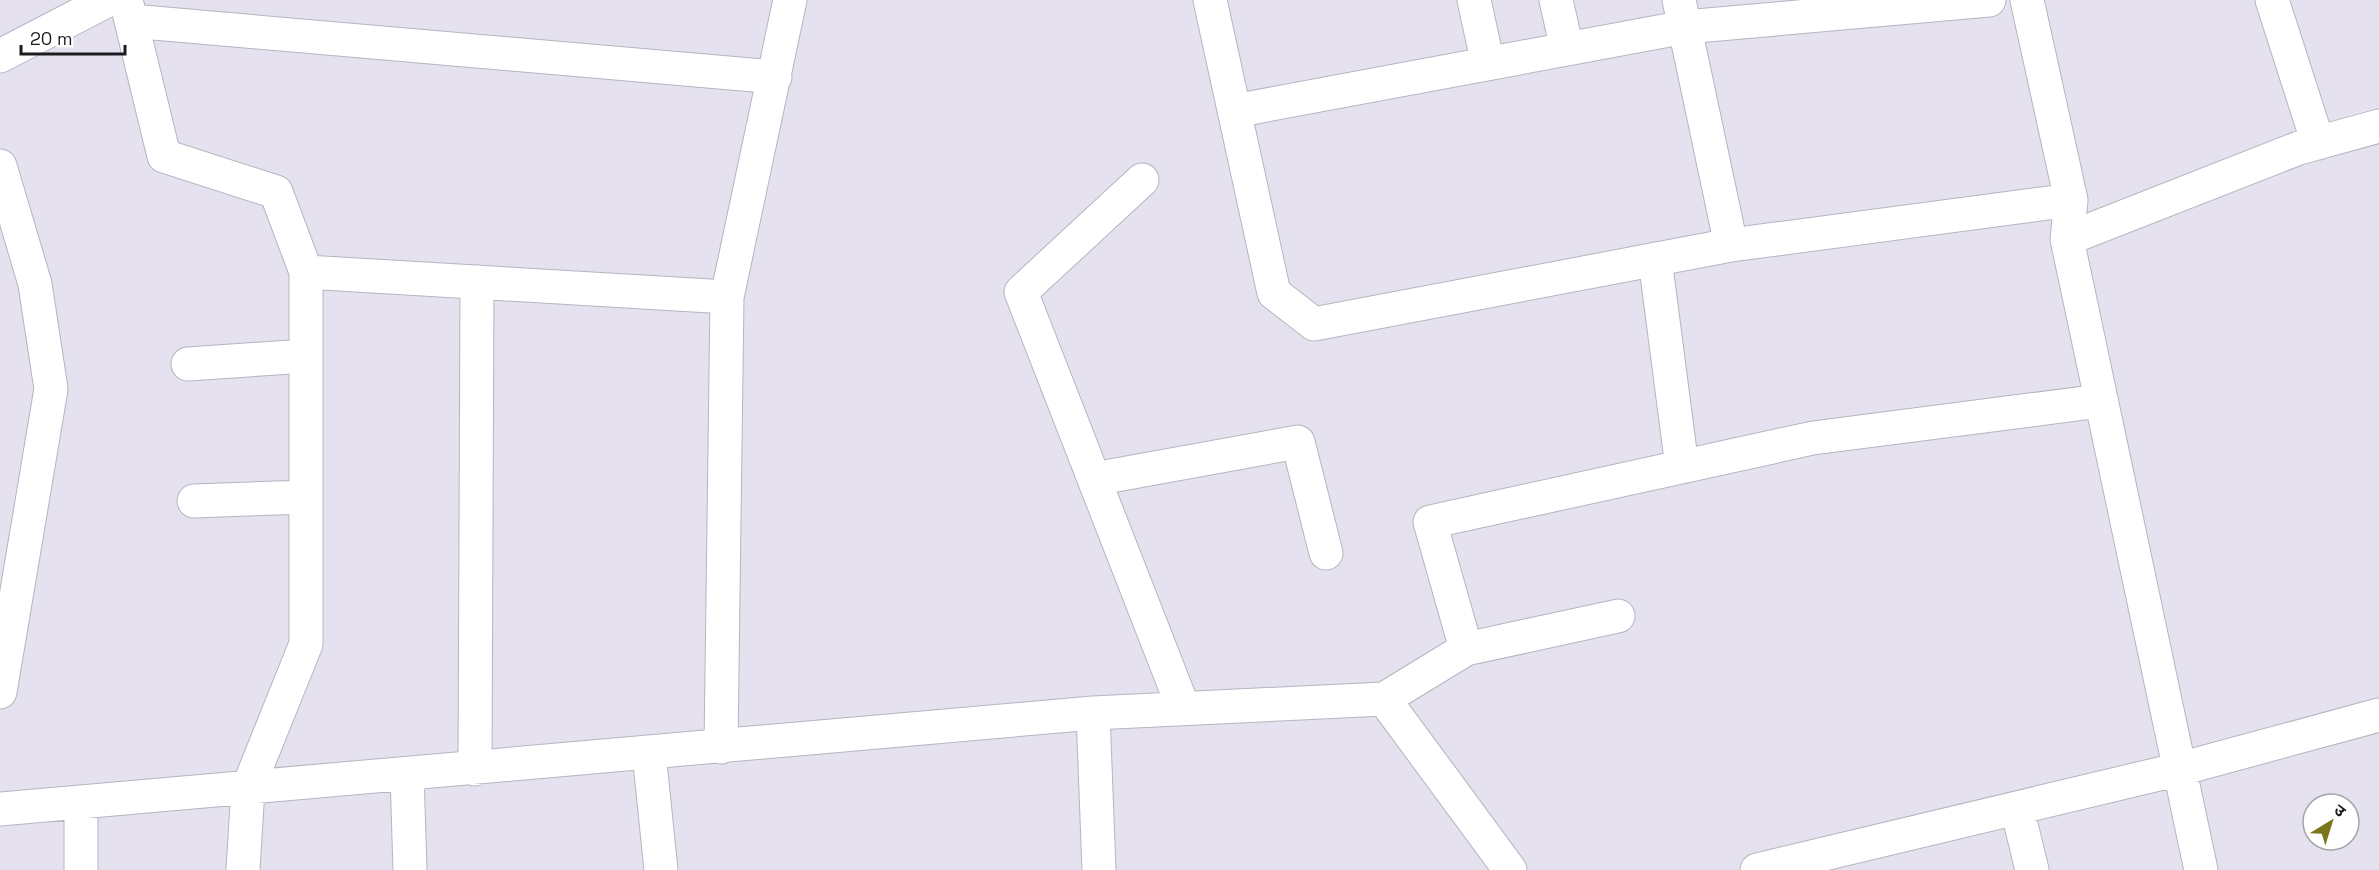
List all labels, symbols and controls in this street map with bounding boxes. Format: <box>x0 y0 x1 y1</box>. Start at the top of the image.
scale bar <box>21 18 124 56</box>
text: 20 m <box>30 27 73 50</box>
north arrow <box>2301 792 2361 852</box>
text: उ <box>2330 799 2351 822</box>

